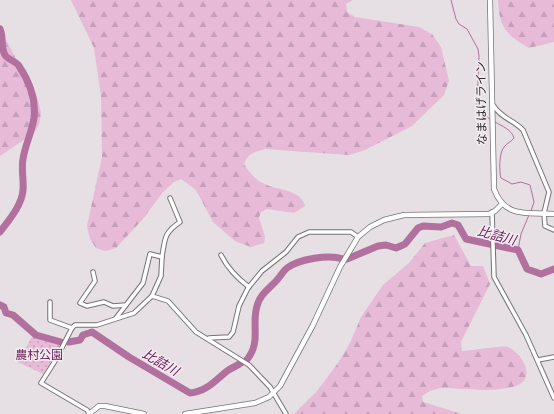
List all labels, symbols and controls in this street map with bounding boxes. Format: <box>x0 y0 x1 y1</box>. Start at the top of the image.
street label: なまはげライン <box>473 61 489 145</box>
water label: 比詰川 <box>476 222 520 248</box>
water label: 比詰川 <box>140 345 184 380</box>
park label: 農村公園 <box>15 347 63 362</box>

